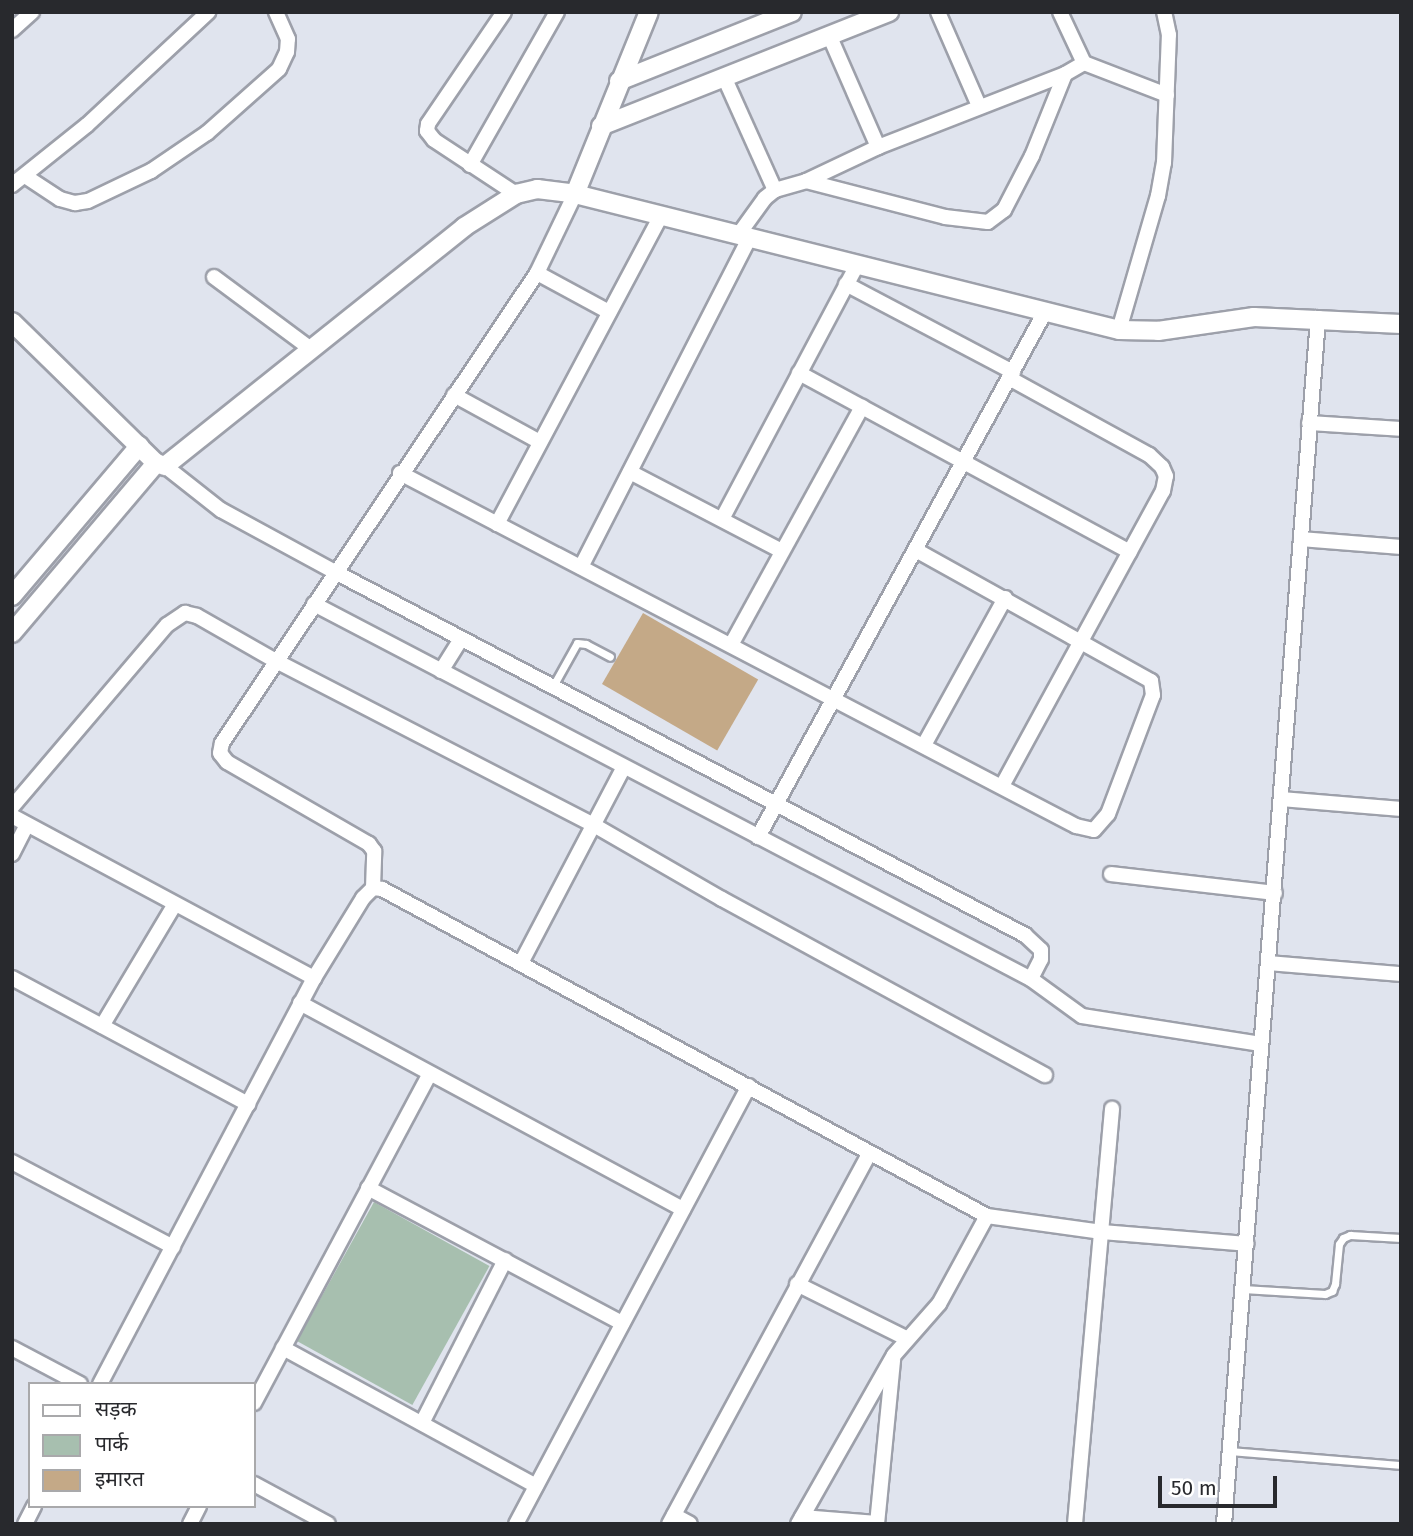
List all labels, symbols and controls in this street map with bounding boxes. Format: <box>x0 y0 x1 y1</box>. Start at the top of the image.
legend <box>28 1382 256 1508</box>
text: सड़क <box>95 1396 137 1422</box>
text: पार्क <box>95 1431 129 1457</box>
scale bar <box>1161 1462 1280 1506</box>
text: इमारत <box>95 1466 144 1492</box>
text: 50 m <box>1171 1475 1217 1501</box>

